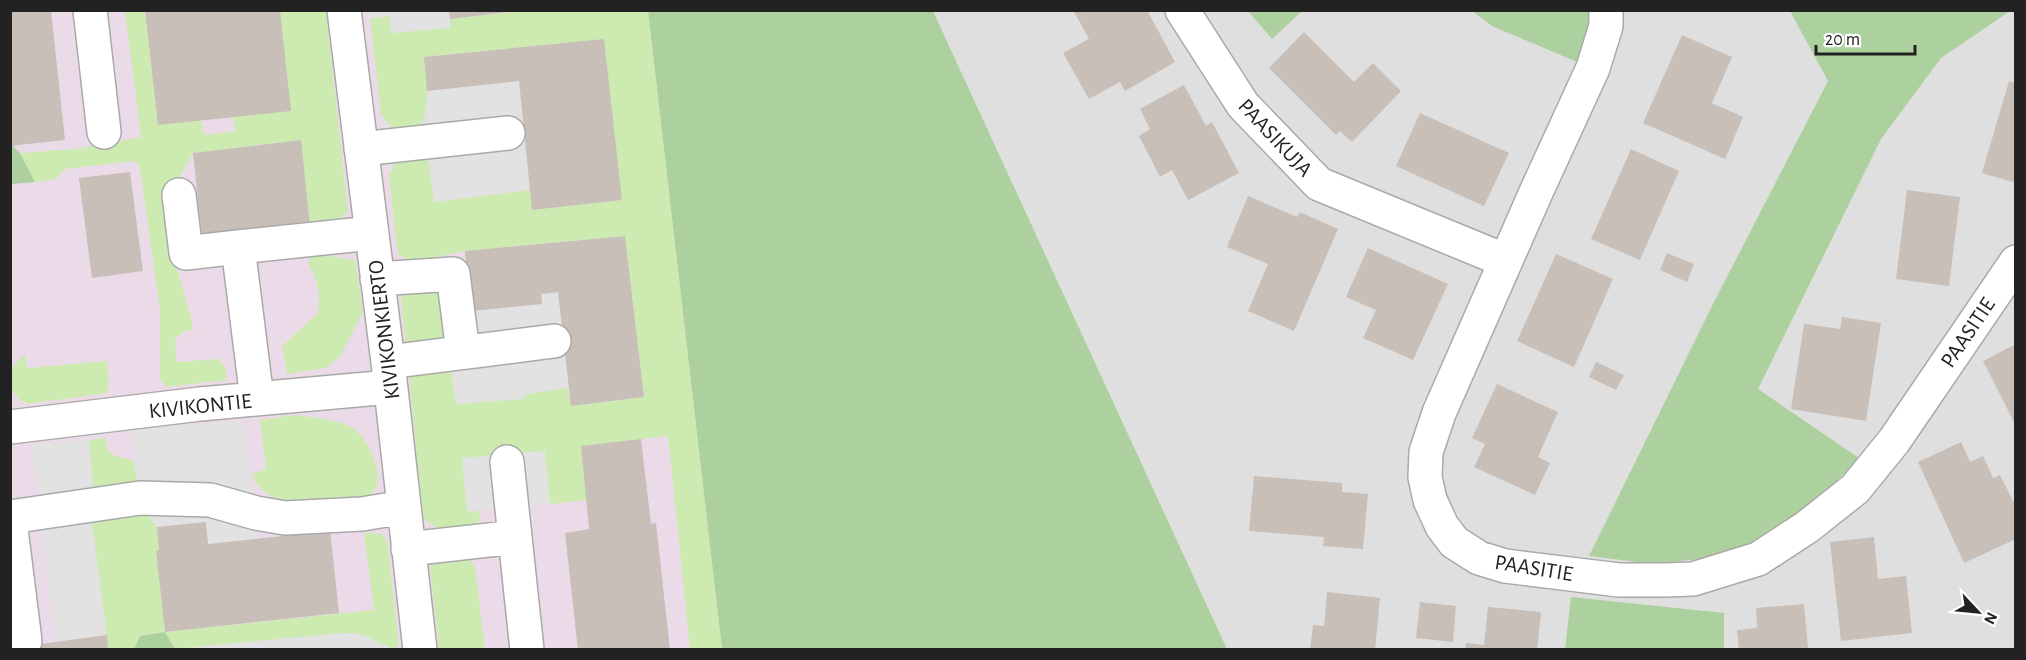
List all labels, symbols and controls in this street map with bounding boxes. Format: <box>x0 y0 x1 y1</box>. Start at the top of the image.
scale bar <box>1816 18 1915 56</box>
text: 20 m <box>1825 31 1860 49</box>
street label: PAASIKUJA <box>1234 95 1317 181</box>
street label: KIVIKONKIERTO <box>365 259 403 401</box>
street label: PAASITIE <box>1937 293 1999 371</box>
street label: KIVIKONTIE <box>148 390 253 422</box>
street label: PAASITIE <box>1493 551 1575 585</box>
north arrow <box>1948 582 2008 642</box>
text: N <box>1981 610 2000 627</box>

